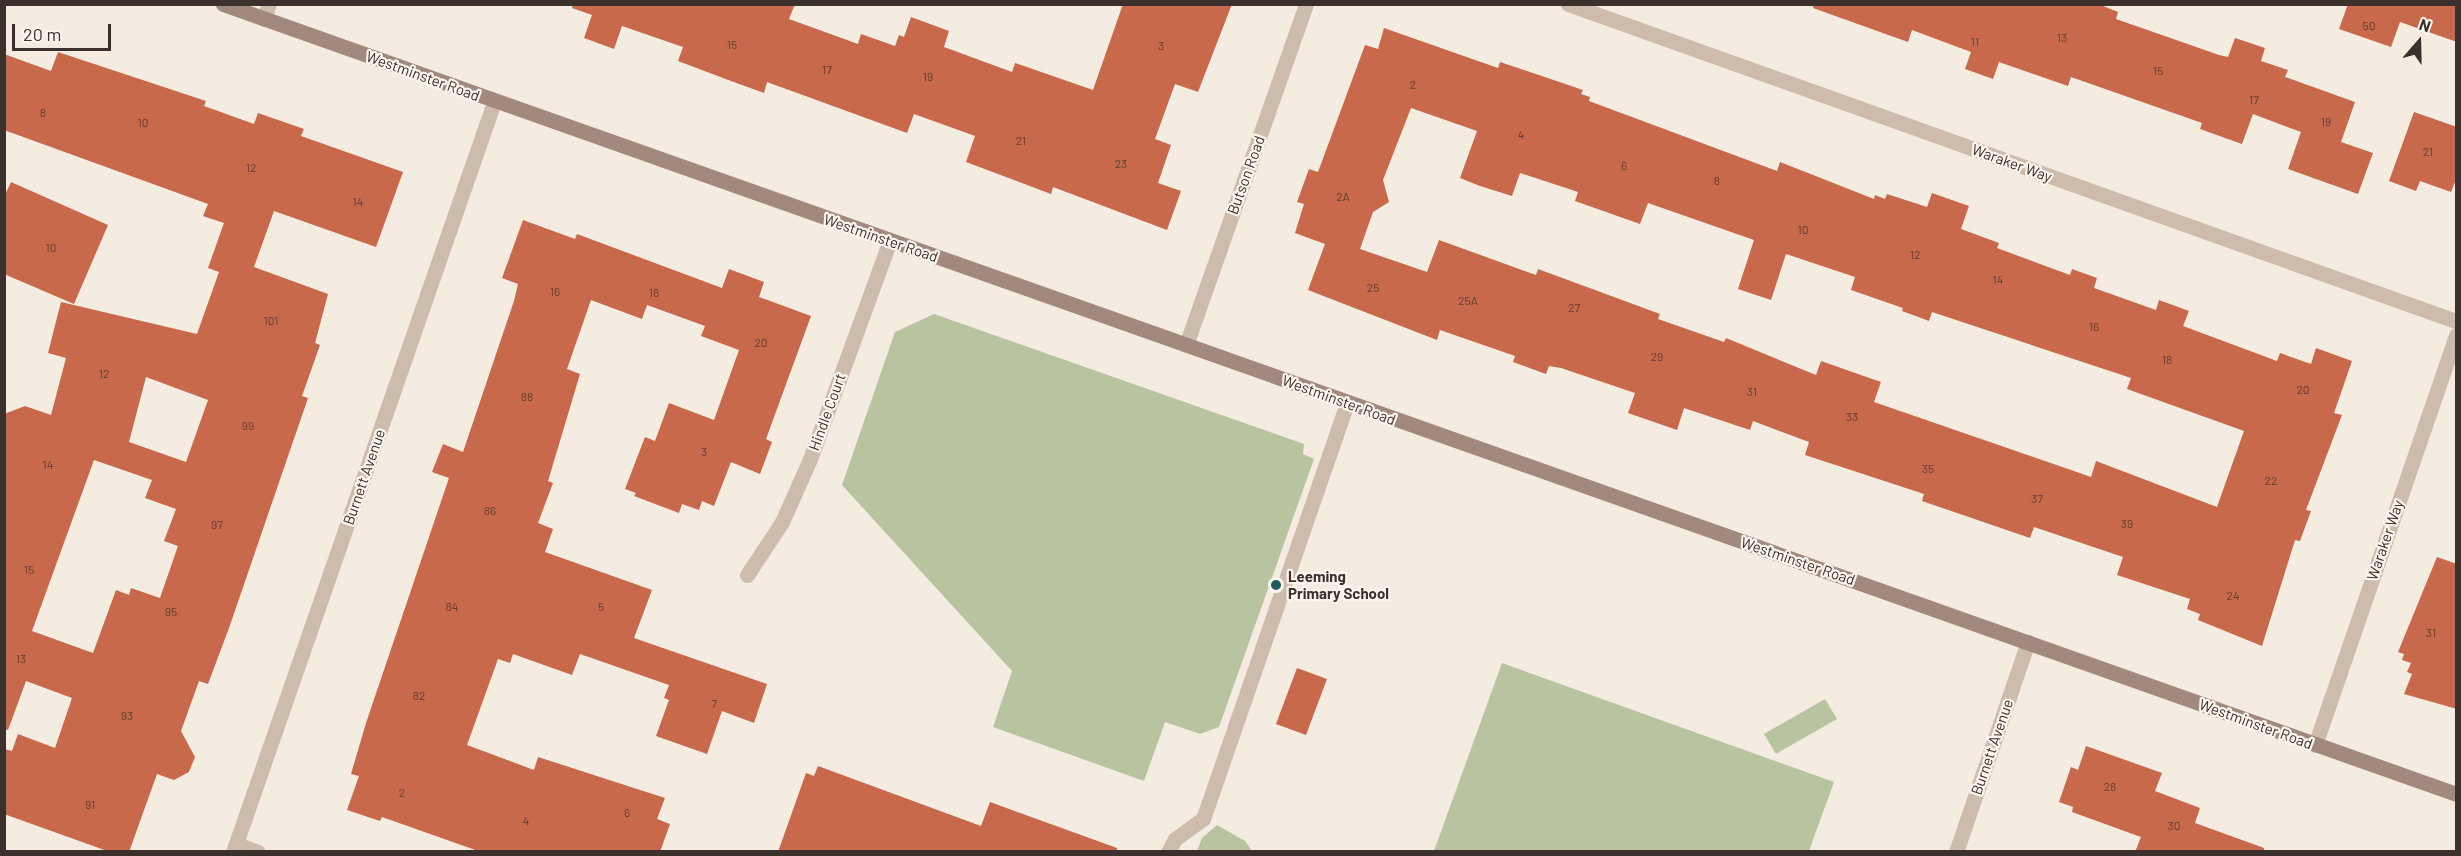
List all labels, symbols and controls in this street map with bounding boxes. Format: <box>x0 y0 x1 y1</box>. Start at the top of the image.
scale bar <box>15 12 114 50</box>
north arrow <box>2389 12 2449 72</box>
text: N <box>2417 14 2434 35</box>
house number: 50 <box>2363 19 2375 33</box>
text: 20 m <box>23 23 61 45</box>
house number: 13 <box>2057 31 2067 45</box>
house number: 11 <box>1971 35 1979 49</box>
house number: 15 <box>727 38 737 52</box>
house number: 3 <box>1158 39 1164 53</box>
street label: Westminster Road <box>364 47 482 105</box>
house number: 17 <box>822 63 832 77</box>
house number: 15 <box>2153 64 2163 78</box>
house number: 19 <box>923 70 933 84</box>
house number: 2 <box>1410 78 1416 92</box>
house number: 17 <box>2249 93 2259 107</box>
house number: 8 <box>40 106 46 120</box>
house number: 19 <box>2321 115 2331 129</box>
house number: 10 <box>138 116 148 130</box>
house number: 4 <box>1518 128 1524 142</box>
street label: Butson Road <box>1223 133 1269 217</box>
house number: 21 <box>1016 134 1026 148</box>
street label: Waraker Way <box>1970 140 2054 186</box>
house number: 21 <box>2423 145 2433 159</box>
house number: 23 <box>1115 157 1127 171</box>
house number: 6 <box>1621 159 1627 173</box>
house number: 12 <box>246 161 256 175</box>
house number: 8 <box>1714 174 1720 188</box>
house number: 2A <box>1336 190 1350 204</box>
house number: 14 <box>353 195 363 209</box>
street label: Westminster Road <box>822 210 940 266</box>
house number: 10 <box>1798 223 1808 237</box>
house number: 10 <box>46 241 56 255</box>
house number: 12 <box>1910 248 1920 262</box>
house number: 14 <box>1993 273 2003 287</box>
house number: 25 <box>1367 281 1379 295</box>
house number: 16 <box>550 285 560 299</box>
house number: 18 <box>649 286 659 300</box>
house number: 25A <box>1458 294 1478 308</box>
house number: 27 <box>1568 301 1580 315</box>
house number: 101 <box>264 314 278 328</box>
house number: 16 <box>2089 320 2099 334</box>
house number: 20 <box>754 336 768 350</box>
house number: 29 <box>1651 350 1663 364</box>
house number: 18 <box>2162 353 2172 367</box>
house number: 12 <box>99 367 109 381</box>
street label: Hindle Court <box>805 371 849 453</box>
street label: Westminster Road <box>1280 371 1398 429</box>
house number: 20 <box>2296 383 2310 397</box>
house number: 31 <box>1747 385 1757 399</box>
house number: 88 <box>521 390 533 404</box>
house number: 33 <box>1846 410 1858 424</box>
house number: 99 <box>242 419 254 433</box>
street label: Burnett Avenue <box>339 427 389 527</box>
house number: 3 <box>701 445 707 459</box>
house number: 14 <box>43 458 53 472</box>
house number: 35 <box>1922 462 1934 476</box>
house number: 22 <box>2265 474 2277 488</box>
house number: 37 <box>2031 492 2043 506</box>
street label: Waraker Way <box>2363 497 2407 583</box>
house number: 86 <box>484 504 496 518</box>
house number: 39 <box>2121 517 2133 531</box>
house number: 97 <box>211 518 223 532</box>
street label: Westminster Road <box>1739 533 1857 589</box>
house number: 15 <box>24 563 34 577</box>
place label: Leeming Primary School <box>1288 567 1389 602</box>
marker: Leeming Primary School <box>1269 578 1283 592</box>
house number: 24 <box>2226 589 2240 603</box>
house number: 84 <box>446 600 458 614</box>
house number: 5 <box>598 600 604 614</box>
house number: 95 <box>165 605 177 619</box>
house number: 31 <box>2426 626 2436 640</box>
house number: 13 <box>16 652 26 666</box>
house number: 82 <box>413 689 425 703</box>
street label: Westminster Road <box>2197 695 2315 753</box>
house number: 7 <box>711 697 717 711</box>
street label: Burnett Avenue <box>1967 697 2017 797</box>
house number: 93 <box>121 709 133 723</box>
house number: 28 <box>2104 780 2116 794</box>
house number: 2 <box>399 786 405 800</box>
house number: 91 <box>85 798 95 812</box>
house number: 6 <box>624 806 630 820</box>
house number: 4 <box>523 814 529 828</box>
house number: 30 <box>2168 819 2180 833</box>

